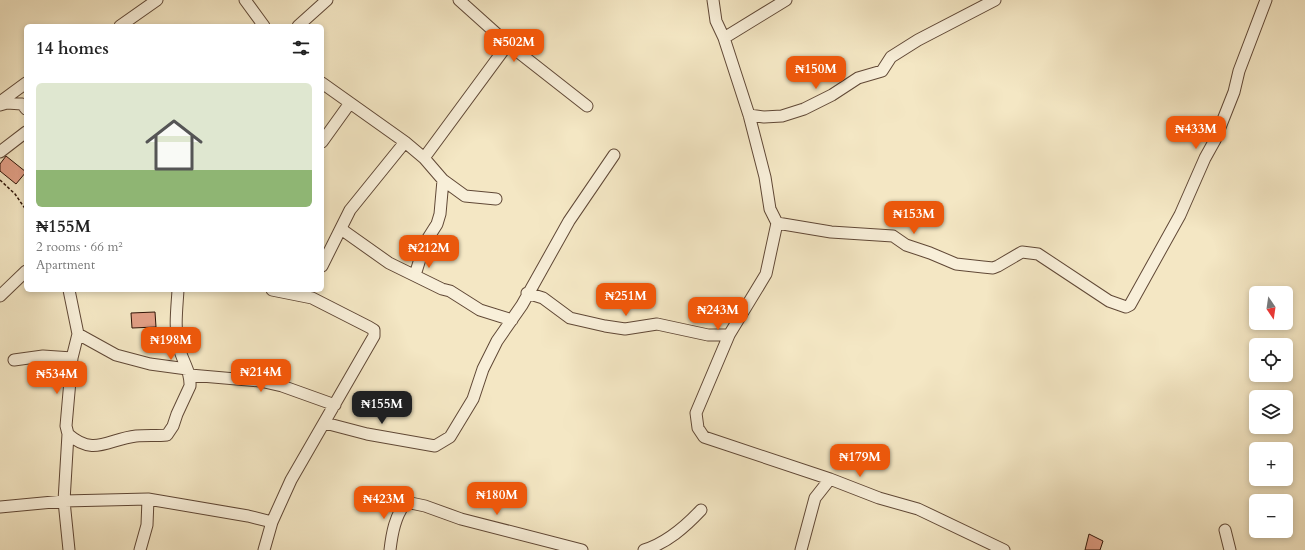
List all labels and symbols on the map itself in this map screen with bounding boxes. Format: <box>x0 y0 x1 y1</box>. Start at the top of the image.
pin: ₦502M <box>486 29 542 63</box>
pin: ₦150M <box>788 56 844 90</box>
pin: ₦433M <box>1168 116 1224 150</box>
pin: ₦153M <box>886 201 942 235</box>
pin: ₦212M <box>401 235 457 269</box>
pin: ₦251M <box>598 283 654 317</box>
north arrow <box>1249 286 1293 330</box>
pin: ₦243M <box>690 297 746 331</box>
pin: ₦198M <box>143 327 199 361</box>
pin: ₦214M <box>233 359 289 393</box>
pin: ₦534M <box>29 361 85 395</box>
pin: ₦155M <box>354 391 410 425</box>
pin: ₦179M <box>832 444 888 478</box>
pin: ₦180M <box>469 482 525 516</box>
pin: ₦423M <box>356 486 412 520</box>

